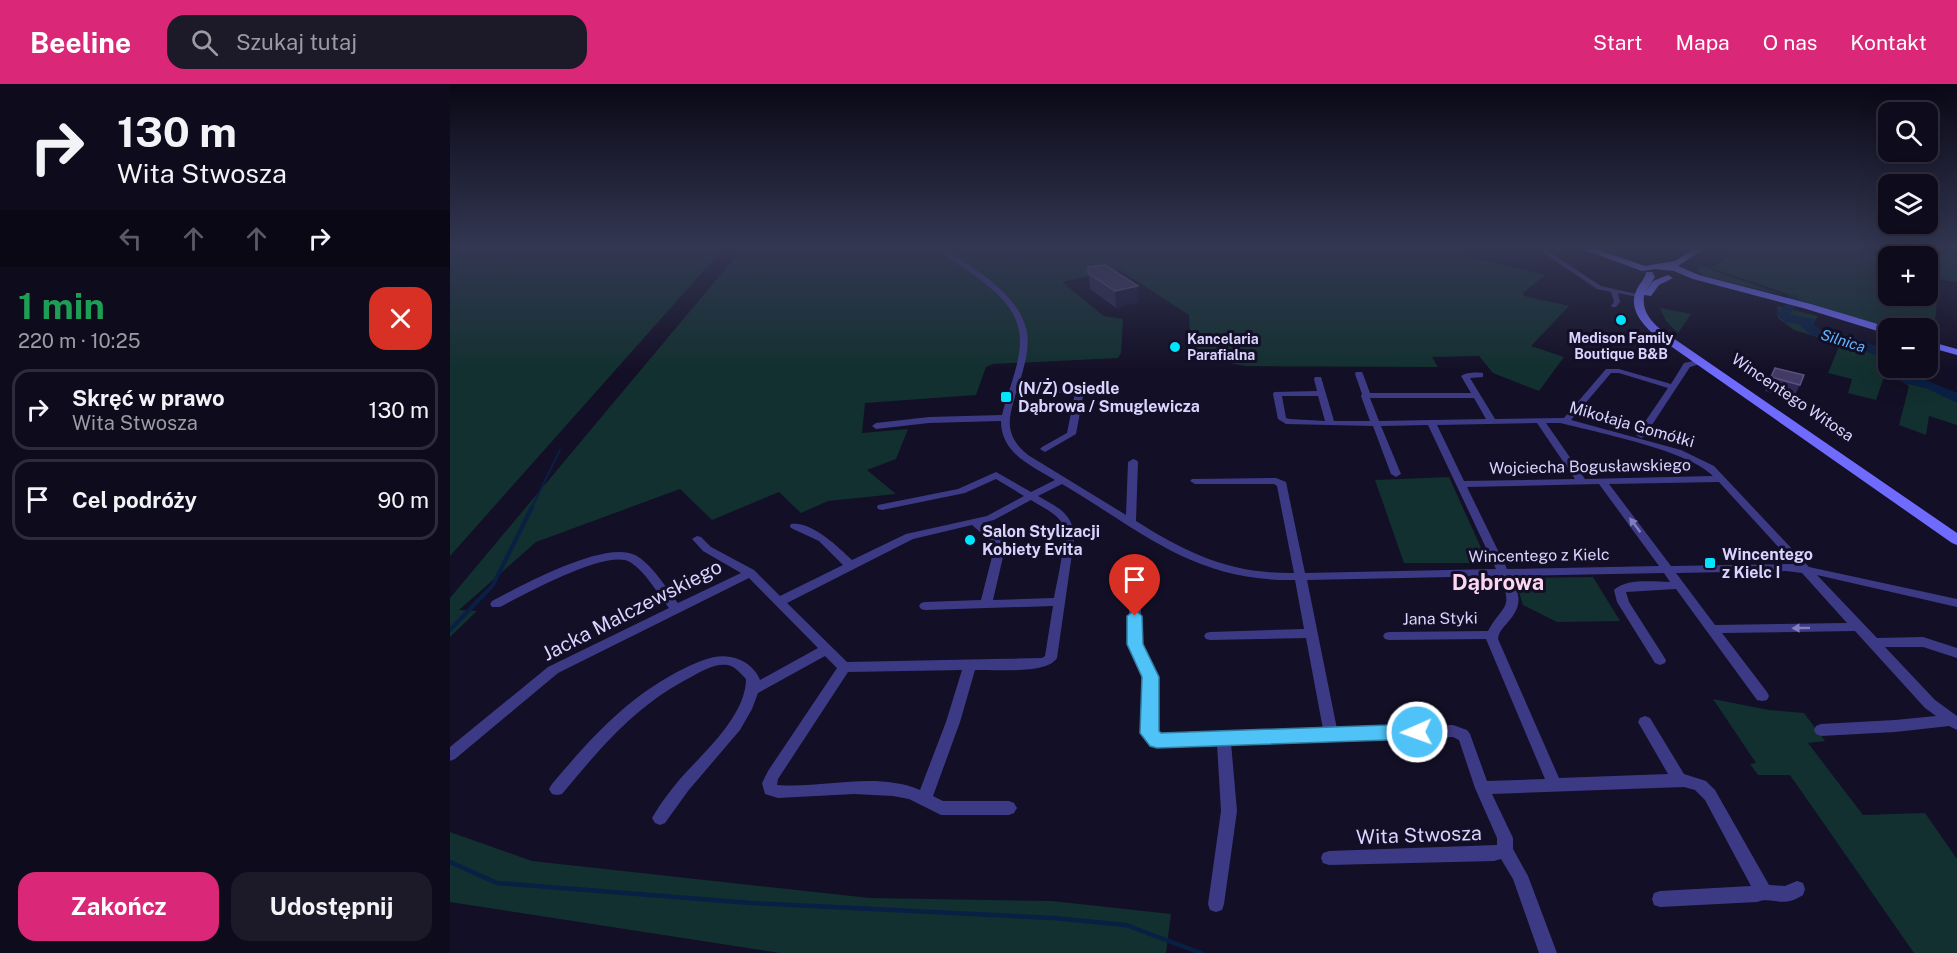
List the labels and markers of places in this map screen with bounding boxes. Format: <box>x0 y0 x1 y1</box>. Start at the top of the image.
marker: Medison Family Boutique B&B <box>1614 313 1628 327</box>
place label: Medison Family Boutique B&B <box>1569 330 1673 362</box>
place label: Kancelaria Parafialna <box>1187 331 1259 363</box>
marker: Kancelaria Parafialna <box>1168 340 1182 354</box>
place label: (N/Ż) Osiedle Dąbrowa / Smuglewicza <box>1018 378 1200 416</box>
marker: (N/Ż) Osiedle Dąbrowa / Smuglewicza <box>999 390 1013 404</box>
place label: Salon Stylizacji Kobiety Evita <box>982 522 1100 559</box>
marker: Salon Stylizacji Kobiety Evita <box>963 533 977 547</box>
place label: Wincentego z Kielc I <box>1722 545 1813 582</box>
pin <box>1109 554 1160 616</box>
marker: Wincentego z Kielc I <box>1703 556 1717 570</box>

